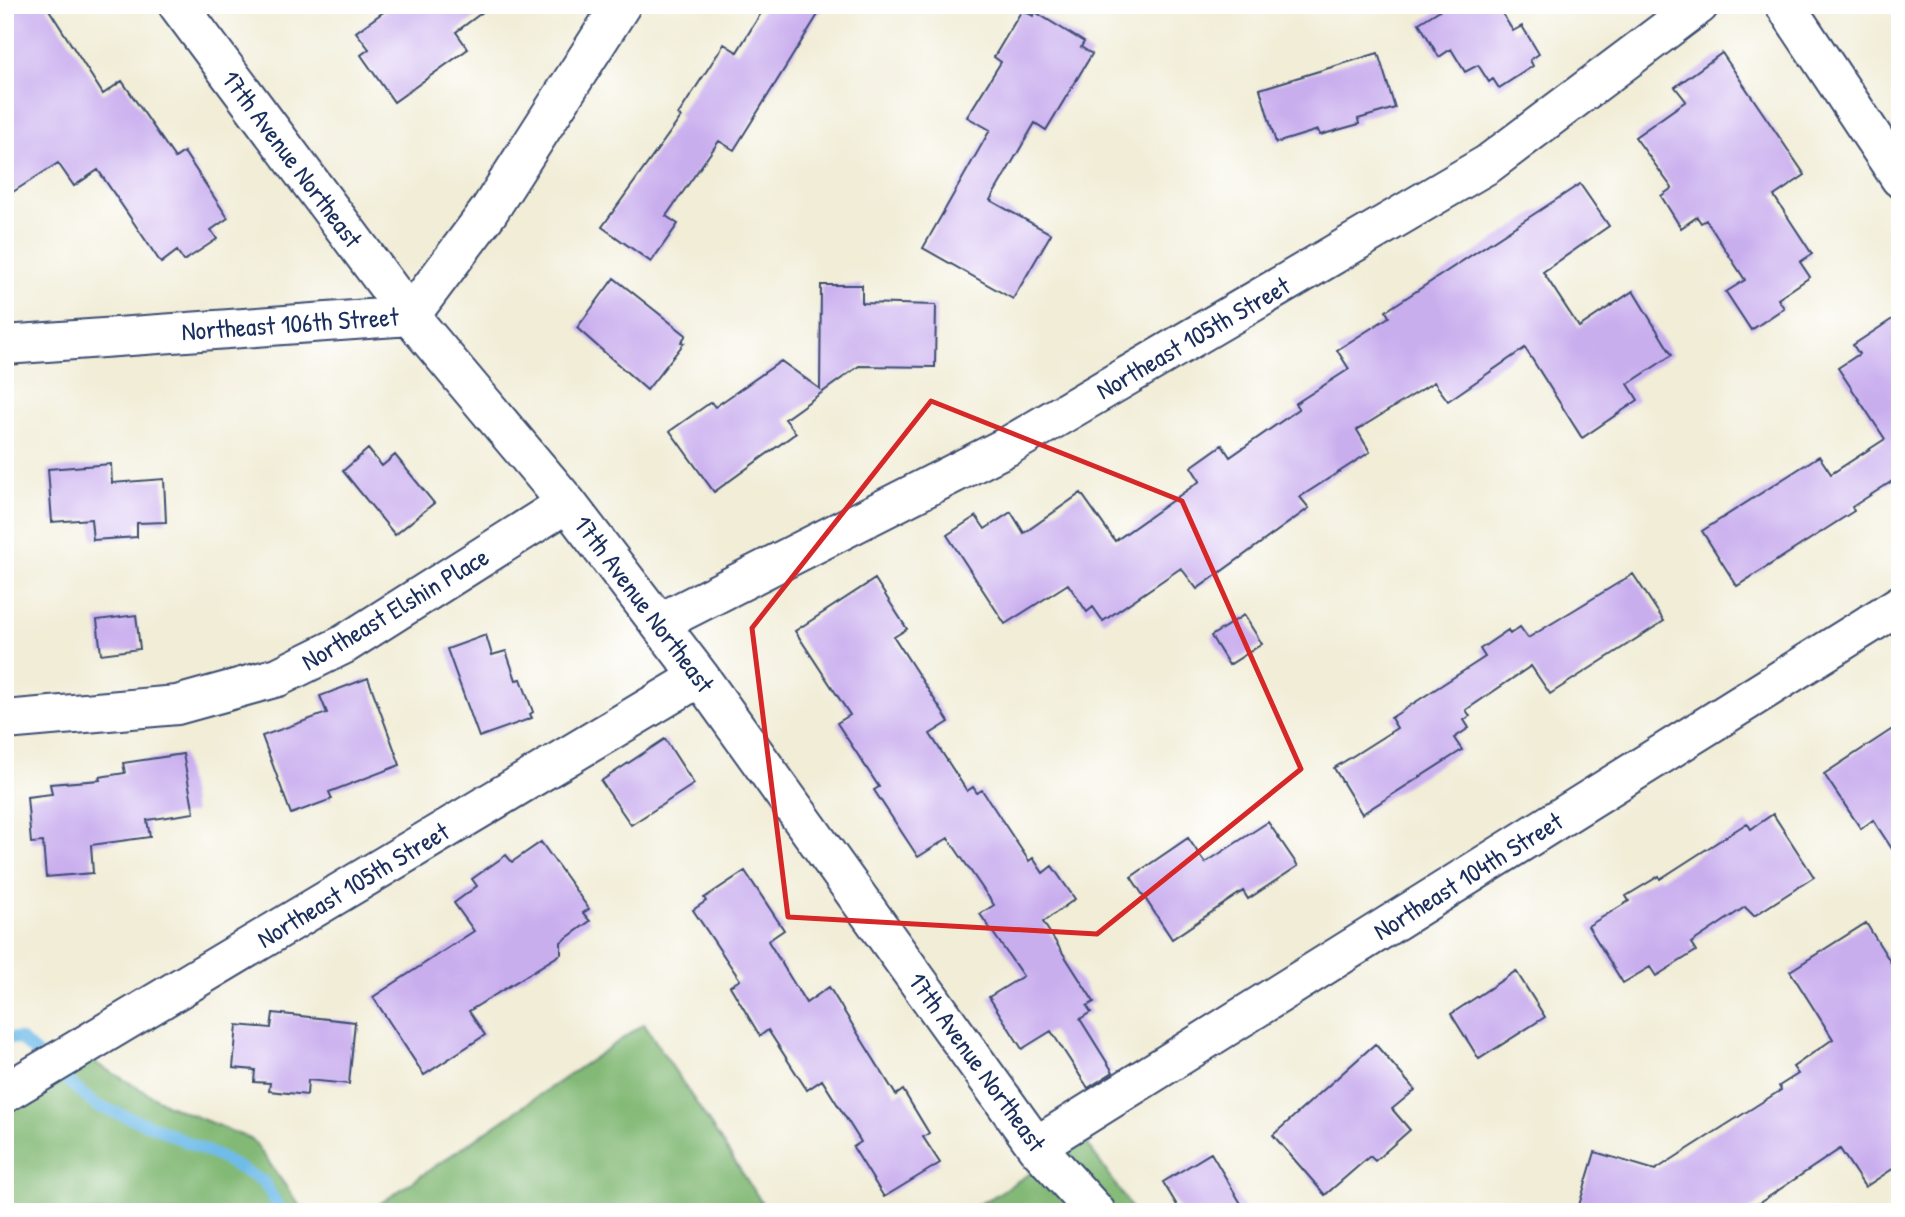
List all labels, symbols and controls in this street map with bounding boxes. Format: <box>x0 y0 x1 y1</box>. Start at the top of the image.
street label: 17th Avenue Northeast <box>214 63 371 255</box>
street label: Northeast 105th Street <box>1090 267 1297 407</box>
street label: Northeast 106th Street <box>180 298 401 349</box>
street label: 17th Avenue Northeast <box>566 508 723 700</box>
street label: Northeast Elshin Place <box>295 539 495 678</box>
street label: Northeast 104th Street <box>1367 803 1570 948</box>
street label: Northeast 105th Street <box>250 813 456 956</box>
street label: 17th Avenue Northeast <box>900 965 1055 1159</box>

